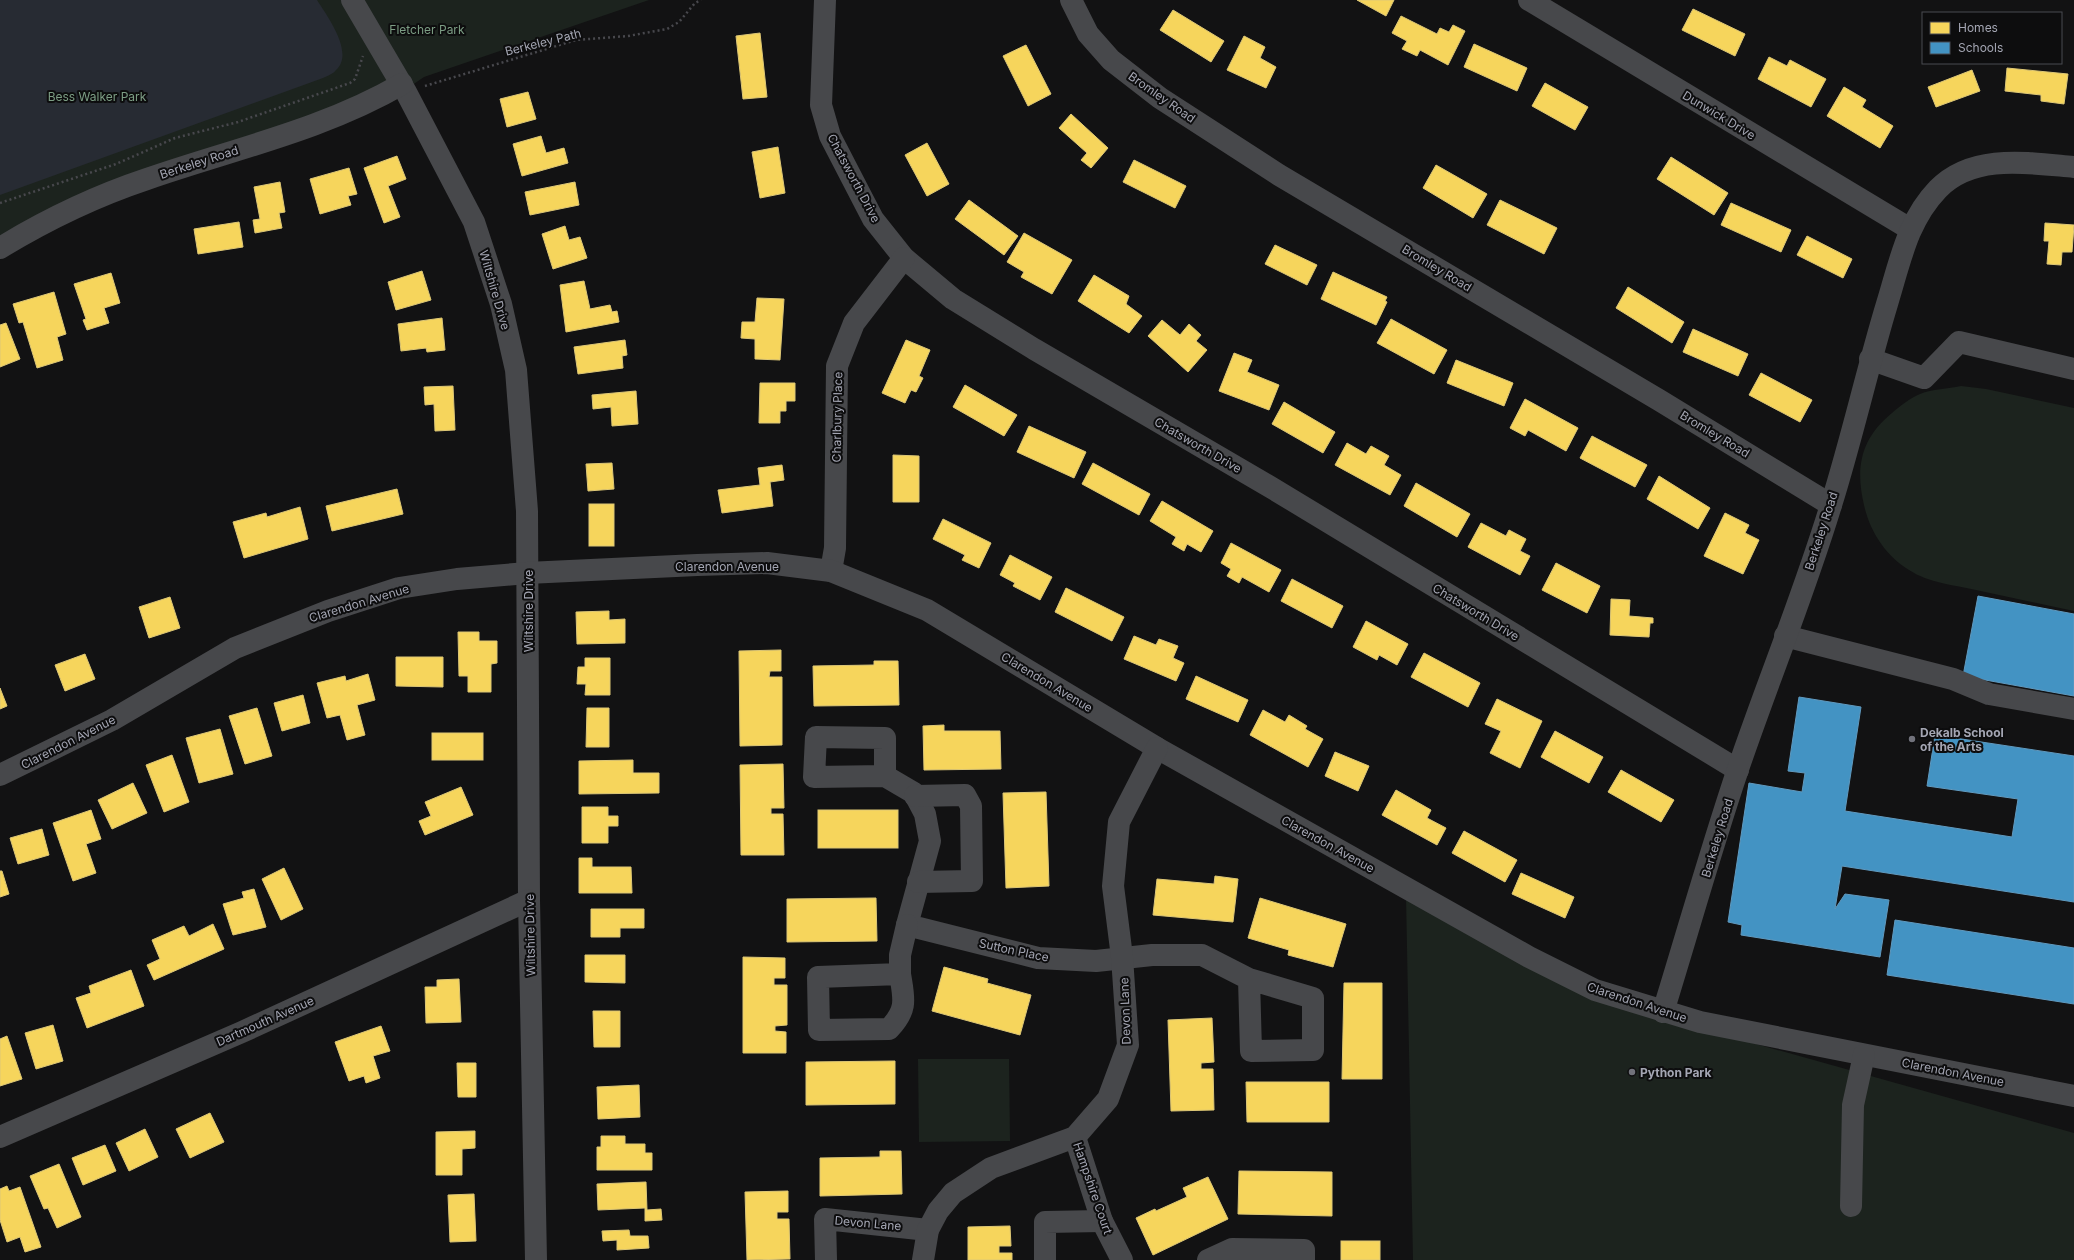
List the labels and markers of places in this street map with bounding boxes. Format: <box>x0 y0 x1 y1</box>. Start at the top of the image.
place label: Dekalb School of the Arts <box>1920 725 2004 754</box>
marker: Dekalb School of the Arts <box>1907 734 1917 744</box>
place label: Python Park <box>1640 1065 1711 1080</box>
marker: Python Park <box>1627 1067 1637 1077</box>

